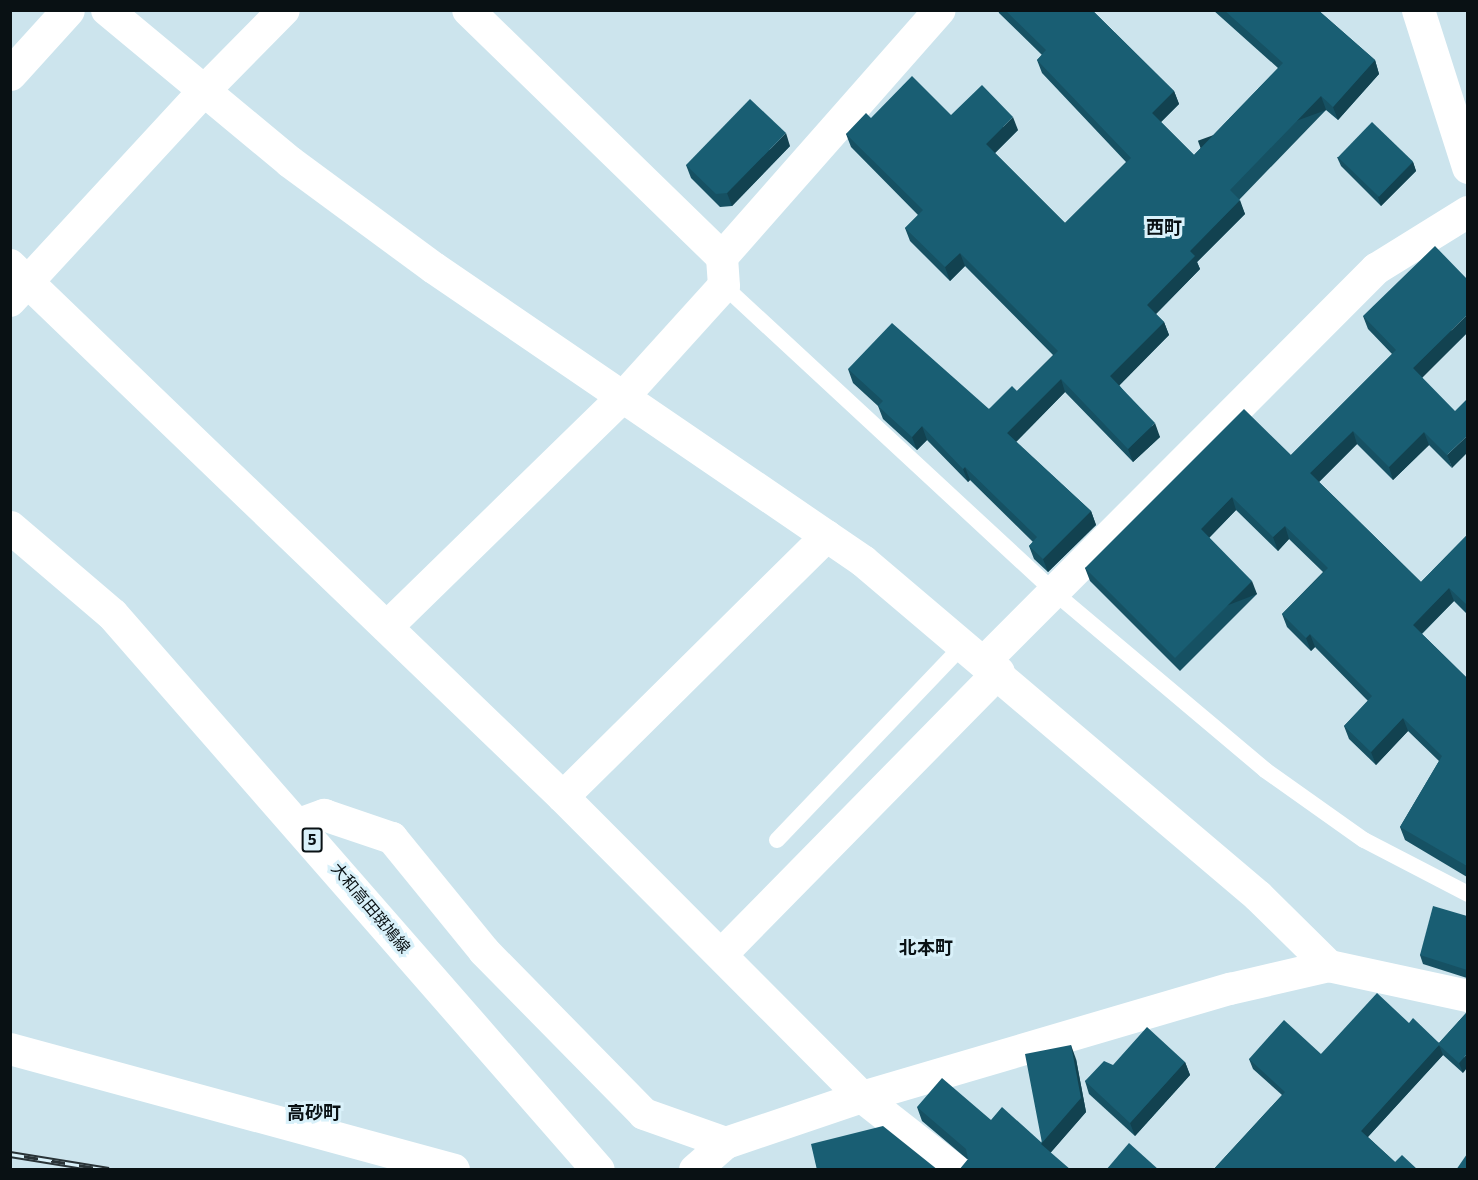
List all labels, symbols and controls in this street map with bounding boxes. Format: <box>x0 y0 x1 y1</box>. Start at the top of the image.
district label: 西町 <box>1146 216 1182 238</box>
road number: 5 <box>302 828 322 852</box>
street label: 大和高田斑鳩線 <box>328 859 414 957</box>
district label: 北本町 <box>899 936 953 958</box>
district label: 高砂町 <box>287 1101 341 1123</box>

